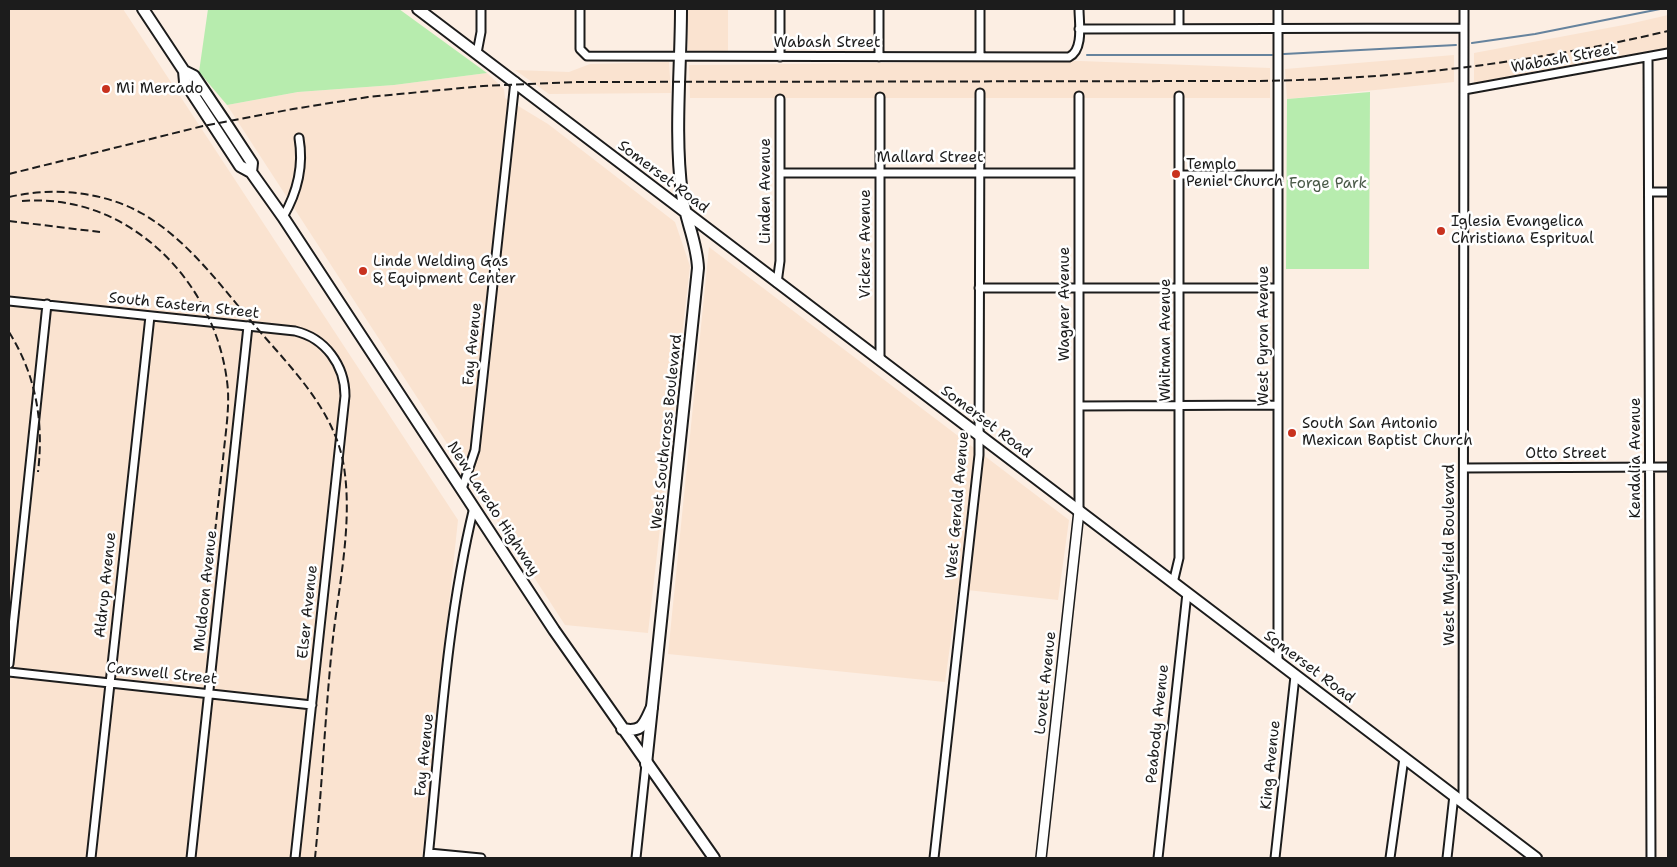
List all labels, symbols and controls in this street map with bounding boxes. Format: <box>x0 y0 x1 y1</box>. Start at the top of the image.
street label: Wabash Street <box>774 34 880 52</box>
street label: Wabash Street <box>1510 41 1618 77</box>
place label: Mi Mercado <box>116 80 203 98</box>
marker: Mi Mercado <box>100 83 112 95</box>
street label: Somerset Road <box>614 137 712 217</box>
street label: Linden Avenue <box>757 138 775 244</box>
street label: Mallard Street <box>877 149 983 167</box>
place label: Templo Peniel Church <box>1186 156 1283 191</box>
marker: Templo Peniel Church <box>1170 168 1182 180</box>
park label: Forge Park <box>1289 175 1367 193</box>
street label: Vickers Avenue <box>857 189 875 299</box>
place label: Iglesia Evangelica Christiana Espritual <box>1451 213 1594 248</box>
marker: Iglesia Evangelica Christiana Espritual <box>1435 225 1447 237</box>
street label: Wagner Avenue <box>1056 247 1074 361</box>
place label: Linde Welding Gas & Equipment Center <box>373 253 516 288</box>
marker: Linde Welding Gas & Equipment Center <box>357 265 369 277</box>
street label: West Pyron Avenue <box>1255 266 1273 406</box>
street label: Whitman Avenue <box>1157 278 1175 402</box>
street label: South Eastern Street <box>108 289 260 323</box>
street label: Fay Avenue <box>460 302 486 386</box>
street label: West Southcross Boulevard <box>648 333 686 531</box>
street label: Somerset Road <box>937 382 1035 462</box>
street label: Kendalia Avenue <box>1627 397 1645 519</box>
place label: South San Antonio Mexican Baptist Church <box>1302 415 1473 450</box>
marker: South San Antonio Mexican Baptist Church <box>1286 427 1298 439</box>
street label: West Gerald Avenue <box>943 431 973 579</box>
street label: New Laredo Highway <box>443 439 543 579</box>
street label: Otto Street <box>1525 445 1607 463</box>
street label: West Mayfield Boulevard <box>1441 464 1459 646</box>
street label: Muldoon Avenue <box>191 529 221 653</box>
street label: Aldrup Avenue <box>91 531 121 639</box>
street label: Elser Avenue <box>294 564 322 660</box>
street label: Somerset Road <box>1260 627 1358 707</box>
street label: Lovett Avenue <box>1032 630 1060 736</box>
street label: Carswell Street <box>106 659 218 689</box>
street label: Peabody Avenue <box>1143 664 1173 784</box>
street label: Fay Avenue <box>412 713 438 797</box>
street label: King Avenue <box>1257 719 1285 811</box>

